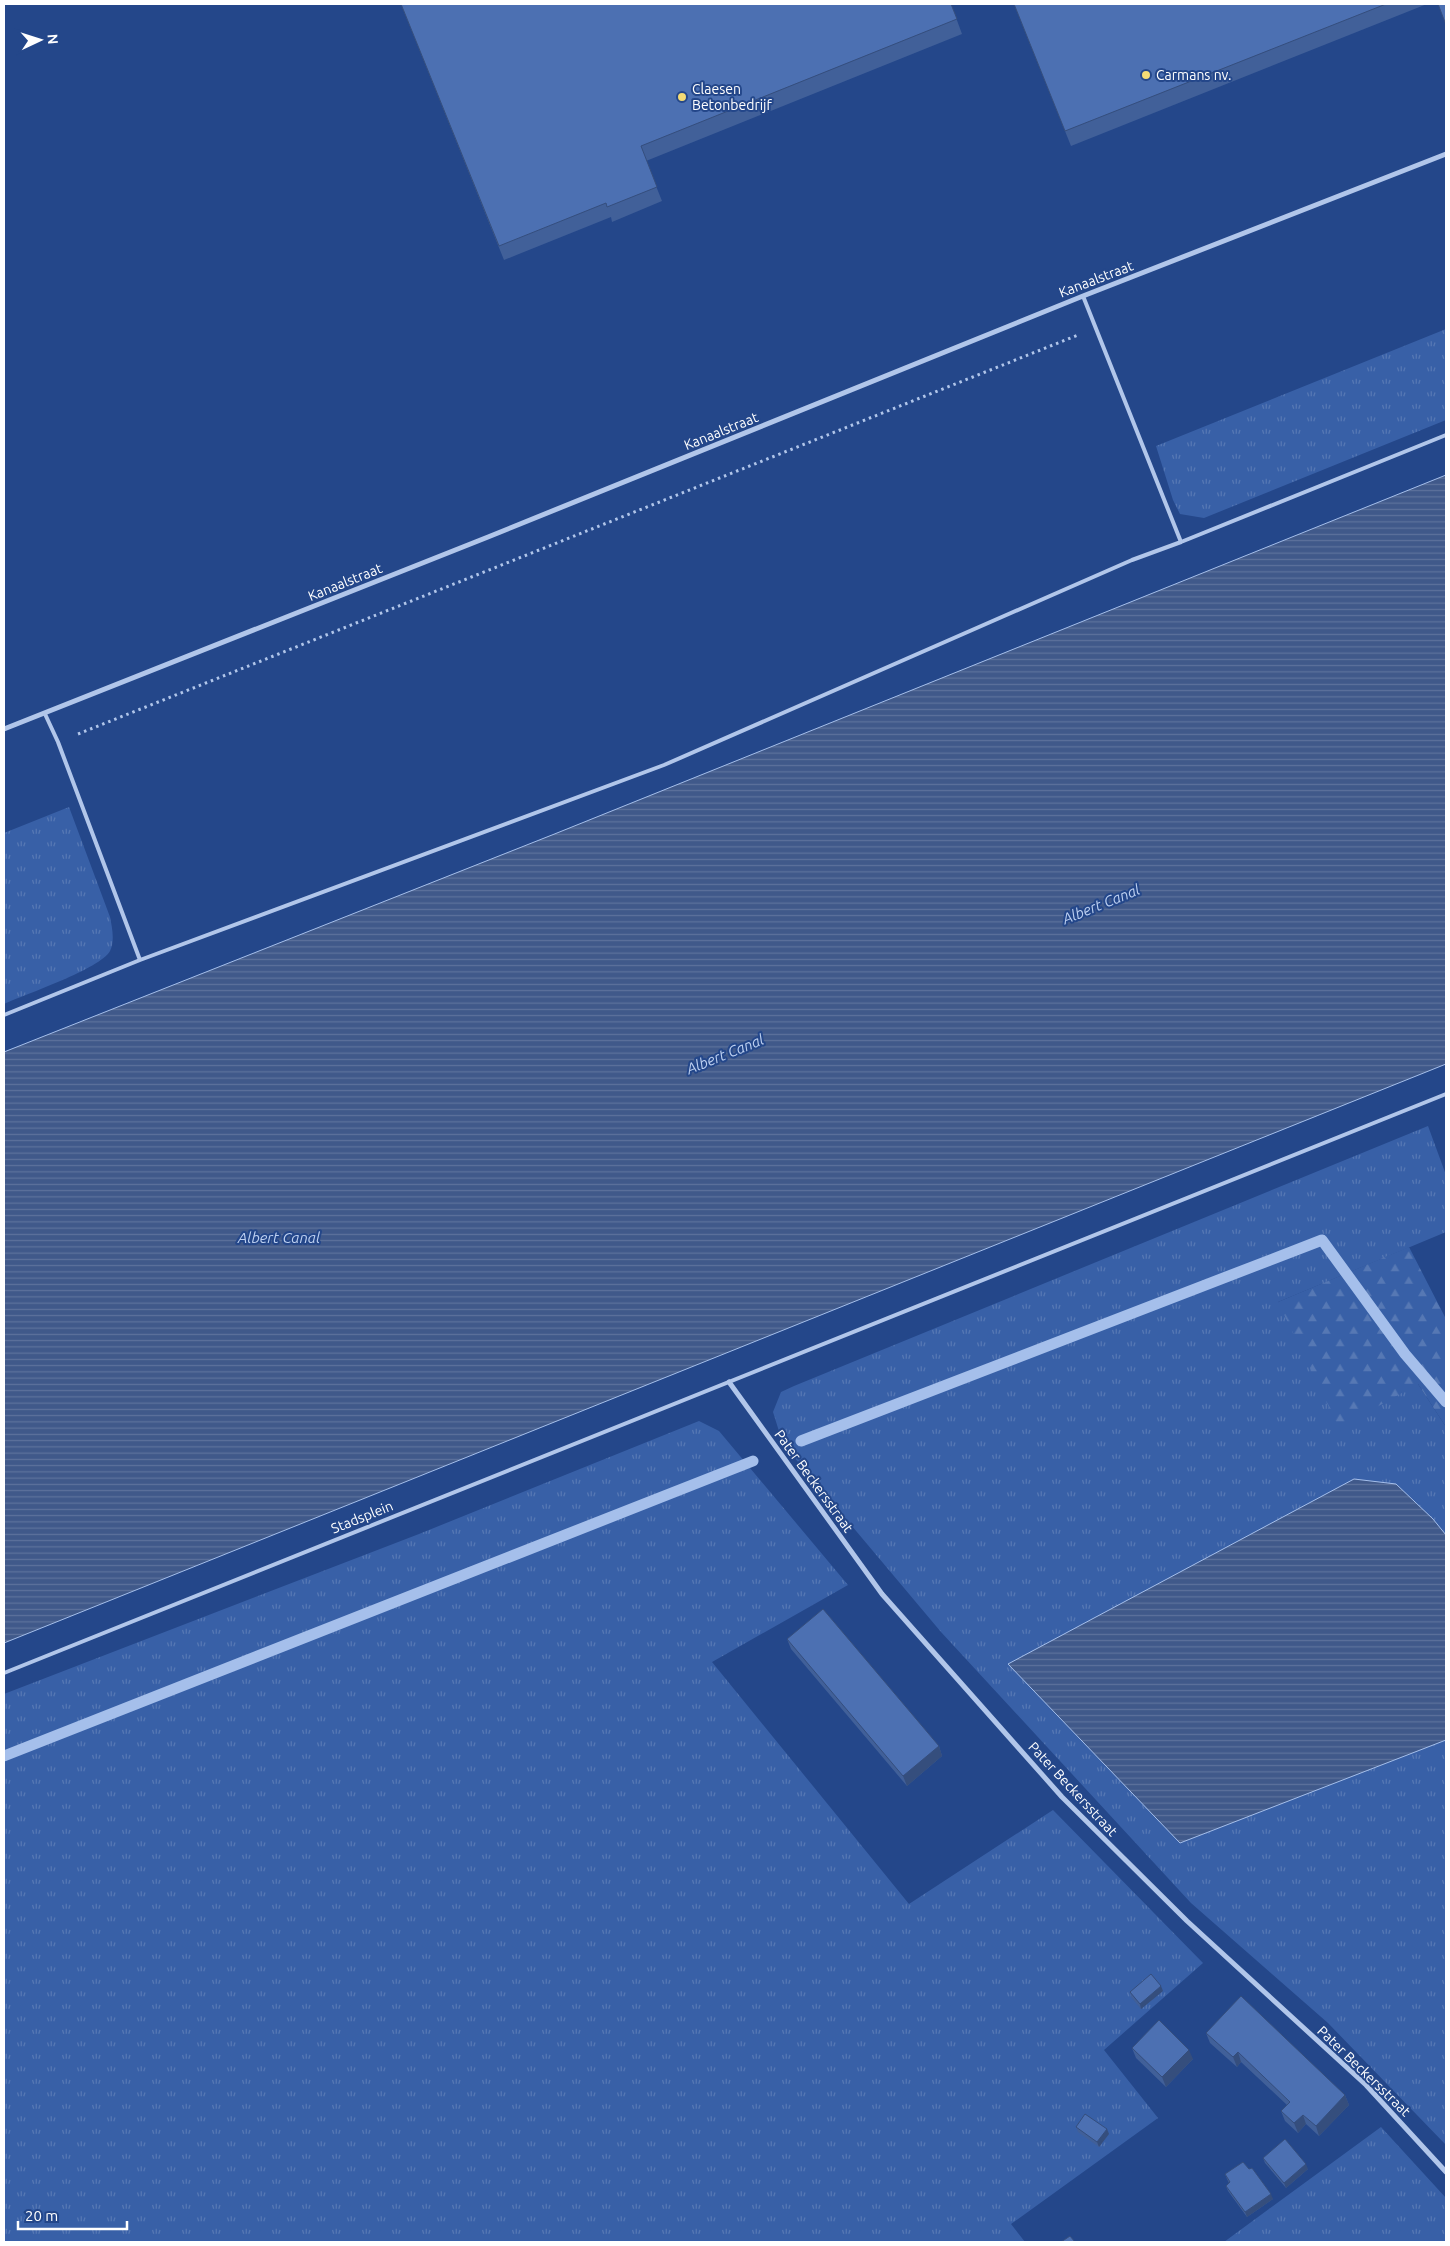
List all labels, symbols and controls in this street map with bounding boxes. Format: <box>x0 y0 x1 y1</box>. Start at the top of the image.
north arrow <box>15 15 65 65</box>
text: N <box>45 33 61 45</box>
place label: Carmans nv. <box>1156 67 1232 83</box>
marker: Carmans nv. <box>1140 69 1152 81</box>
place label: Claesen Betonbedrijf <box>692 81 772 113</box>
marker: Claesen Betonbedrijf <box>676 91 688 103</box>
street label: Kanaalstraat <box>1056 257 1136 301</box>
street label: Kanaalstraat <box>682 409 761 453</box>
street label: Kanaalstraat <box>306 560 385 604</box>
water label: Albert Canal <box>1059 880 1143 928</box>
water label: Albert Canal <box>683 1030 767 1078</box>
water label: Albert Canal <box>237 1229 321 1246</box>
street label: Pater Beckersstraat <box>771 1427 857 1536</box>
street label: Stadsplein <box>329 1497 395 1537</box>
street label: Pater Beckersstraat <box>1025 1739 1121 1840</box>
street label: Pater Beckersstraat <box>1314 2023 1414 2120</box>
scale bar <box>18 2198 126 2230</box>
text: 20 m <box>25 2207 58 2224</box>

